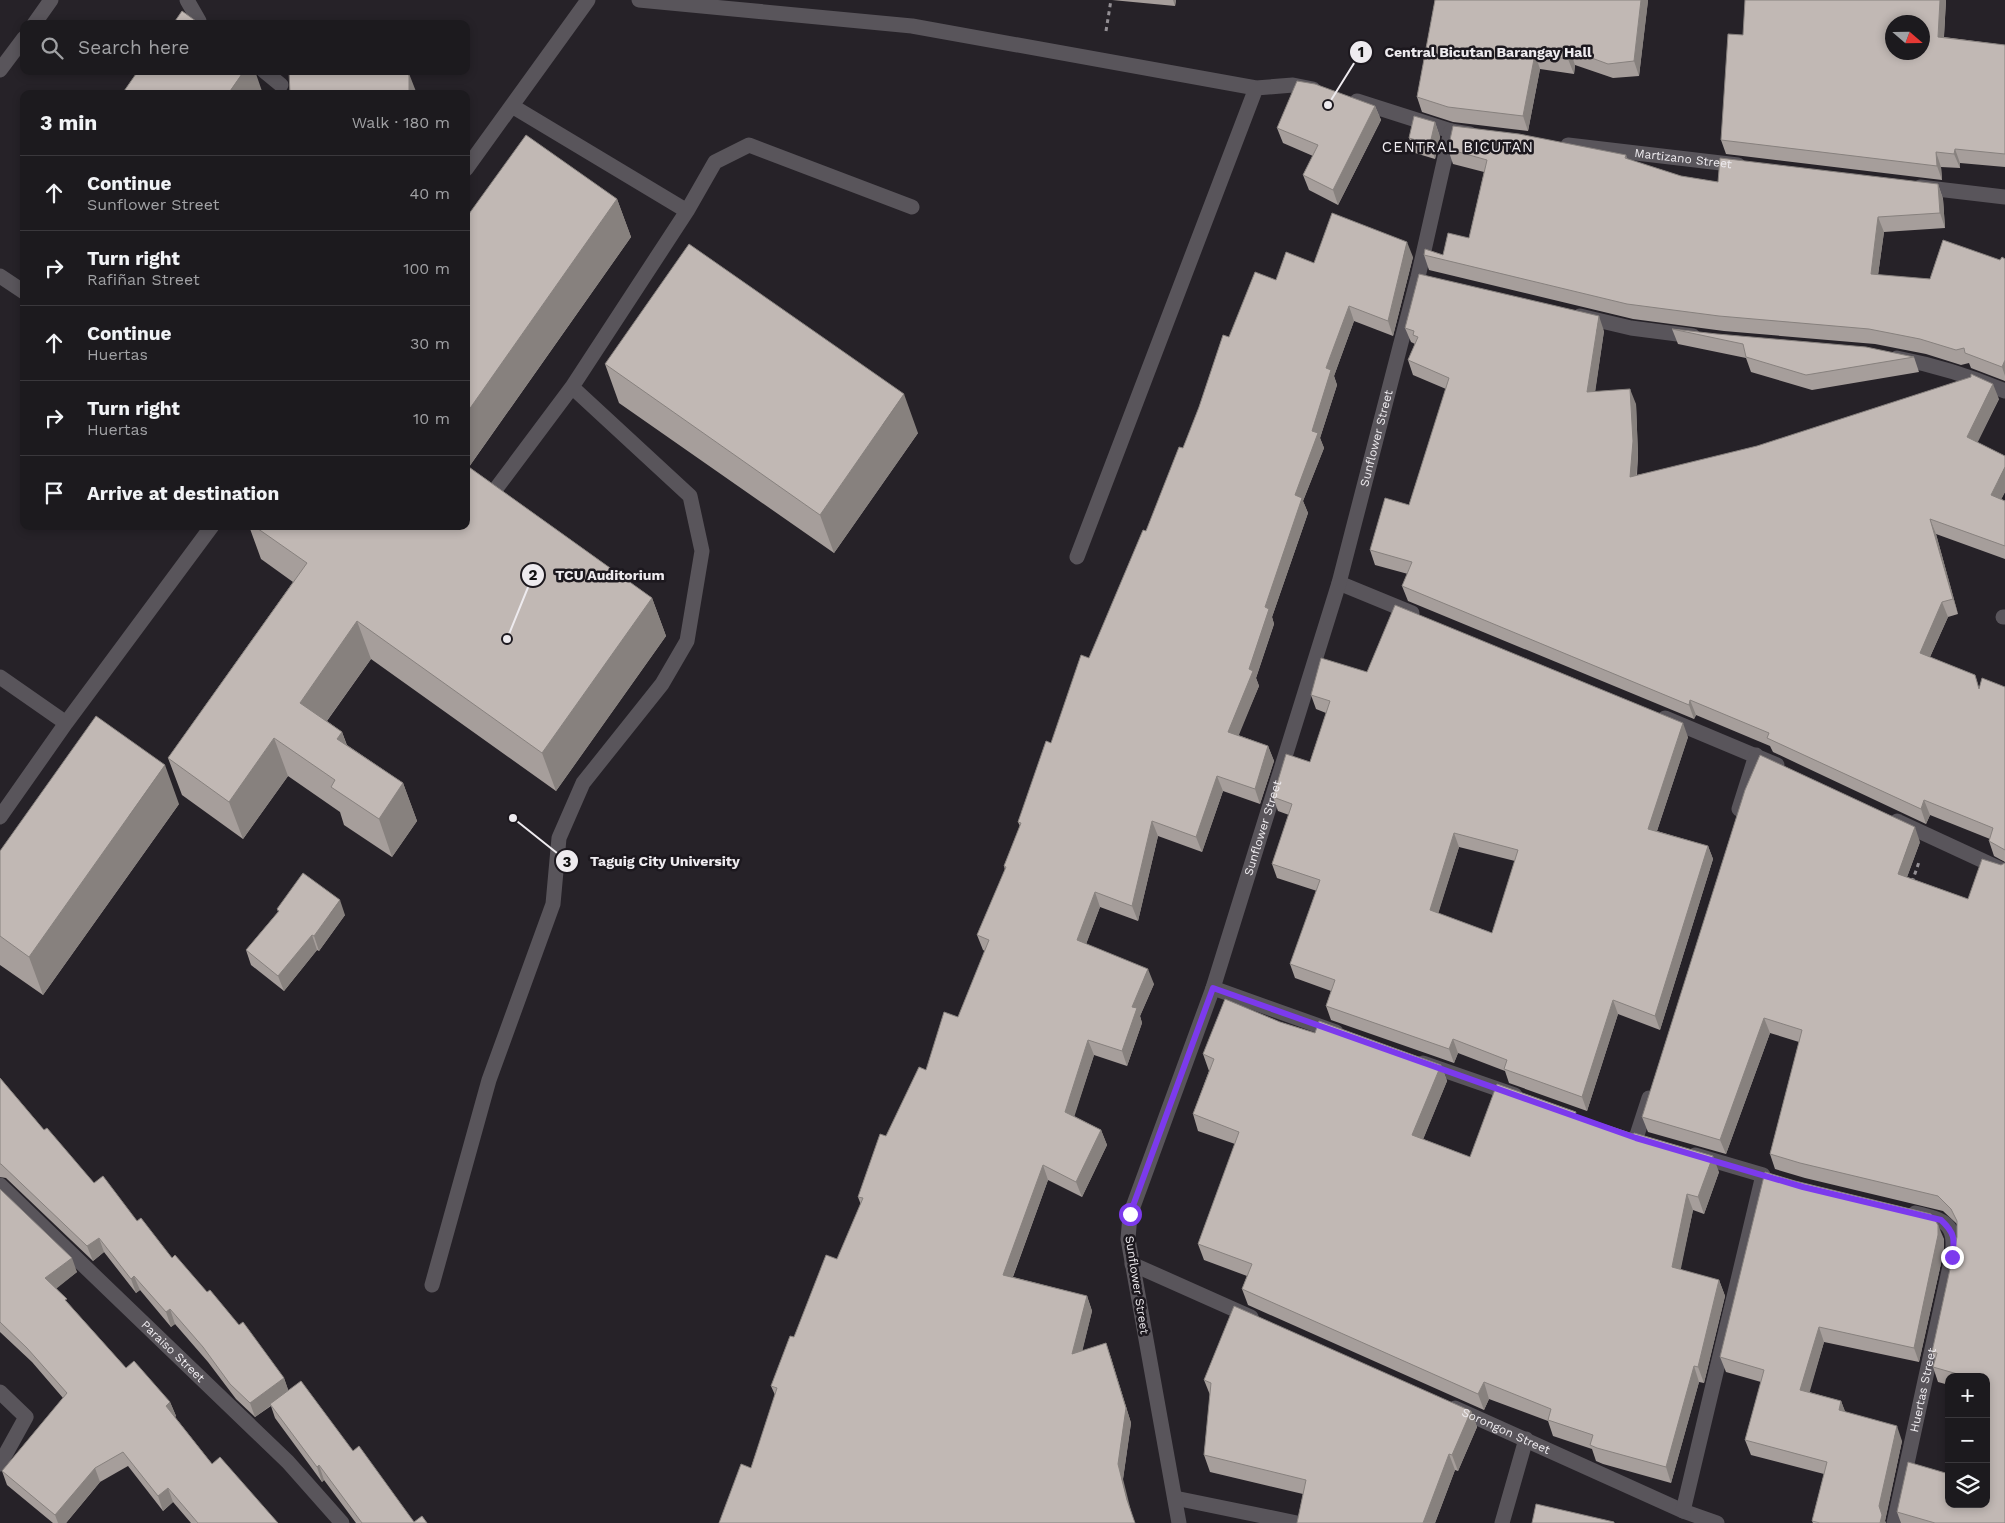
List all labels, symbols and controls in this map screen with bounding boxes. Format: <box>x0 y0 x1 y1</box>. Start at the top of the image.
north arrow <box>1885 15 1930 60</box>
search box <box>20 20 470 75</box>
icon: search <box>38 34 66 62</box>
text: Search here <box>78 36 189 59</box>
callout: Central Bicutan Barangay Hall <box>1349 37 1602 66</box>
text: 1 <box>1358 43 1364 61</box>
text: Central Bicutan Barangay Hall <box>1384 44 1592 60</box>
text: 3 min <box>40 110 97 135</box>
text: Walk · 180 m <box>352 113 450 132</box>
district label: CENTRAL BICUTAN <box>1382 138 1534 156</box>
street label: Martizano Street <box>1634 146 1733 171</box>
text: Continue <box>87 172 171 195</box>
icon: ahead <box>40 179 68 207</box>
text: 40 m <box>410 184 450 203</box>
text: Sunflower Street <box>87 195 220 214</box>
text: Turn right <box>87 247 180 270</box>
icon: right <box>40 254 68 282</box>
text: 100 m <box>403 259 450 278</box>
text: Rafiñan Street <box>87 270 200 289</box>
text: Continue <box>87 322 171 345</box>
icon: ahead <box>40 329 68 357</box>
text: 30 m <box>410 334 450 353</box>
text: Huertas <box>87 345 148 364</box>
street label: Sunflower Street <box>1357 388 1396 488</box>
text: Turn right <box>87 397 180 420</box>
icon: right <box>40 404 68 432</box>
text: 10 m <box>413 409 450 428</box>
text: Huertas <box>87 420 148 439</box>
icon: arrive <box>40 479 68 507</box>
text: Arrive at destination <box>87 482 279 505</box>
callout: TCU Auditorium <box>521 560 675 589</box>
text: 2 <box>529 566 538 584</box>
text: TCU Auditorium <box>555 567 665 583</box>
street label: Sunflower Street <box>1241 778 1284 877</box>
callout: Taguig City University <box>555 847 750 876</box>
text: 3 <box>563 853 572 871</box>
text: Taguig City University <box>590 853 740 869</box>
route start <box>1119 1203 1142 1226</box>
street label: Sunflower Street <box>1122 1235 1152 1335</box>
route end <box>1941 1246 1964 1269</box>
street label: Paraiso Street <box>138 1318 208 1385</box>
street label: Huertas Street <box>1907 1347 1939 1434</box>
map controls <box>1945 1373 1990 1508</box>
button: + <box>1945 1373 1990 1418</box>
street label: Sorongon Street <box>1460 1405 1552 1457</box>
button: − <box>1945 1418 1990 1463</box>
button: layers <box>1945 1463 1990 1508</box>

